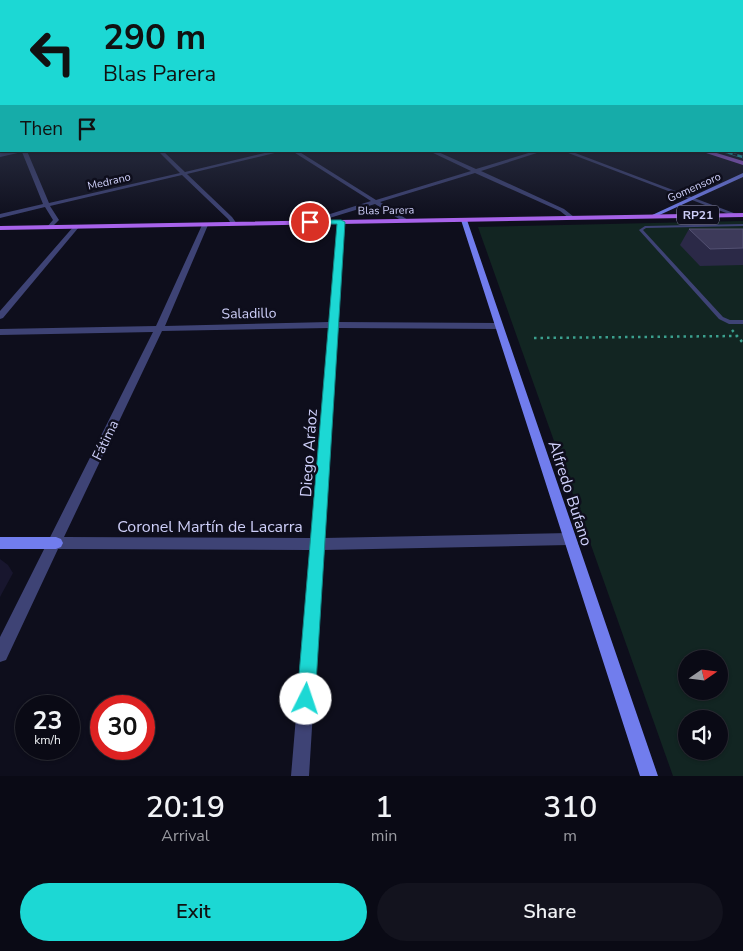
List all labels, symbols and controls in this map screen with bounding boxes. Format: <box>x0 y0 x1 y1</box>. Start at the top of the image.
text: 290 m <box>103 14 206 61</box>
icon: left <box>20 20 85 85</box>
text: Blas Parera <box>103 59 216 89</box>
icon: arrive <box>73 115 101 143</box>
text: Then <box>20 116 63 142</box>
street label: Medrano <box>86 169 132 194</box>
street label: Gomensoro <box>665 169 723 206</box>
pin <box>289 201 331 243</box>
street label: Blas Parera <box>358 203 415 218</box>
road number: RP21 <box>677 206 719 224</box>
icon: arrive <box>296 208 324 236</box>
street label: Saladillo <box>221 304 277 323</box>
street label: Diego Aráoz <box>295 408 323 498</box>
street label: Fátima <box>88 417 123 463</box>
street label: Alfredo Bufano <box>543 438 597 549</box>
street label: Coronel Martín de Lacarra <box>117 516 303 538</box>
north arrow <box>678 650 728 700</box>
map controls <box>678 650 728 760</box>
position arrow <box>279 672 331 724</box>
speed limit sign: 30 <box>90 695 155 760</box>
text: 23 <box>32 704 63 738</box>
button: sound <box>678 710 728 760</box>
text: km/h <box>34 732 61 748</box>
text: 20:19 <box>146 787 225 828</box>
text: 1 <box>375 787 393 828</box>
text: 310 <box>543 787 597 828</box>
text: Arrival <box>161 825 209 847</box>
text: min <box>371 825 397 847</box>
text: m <box>563 825 577 847</box>
button: Exit <box>20 883 367 941</box>
button: Share <box>377 883 723 941</box>

